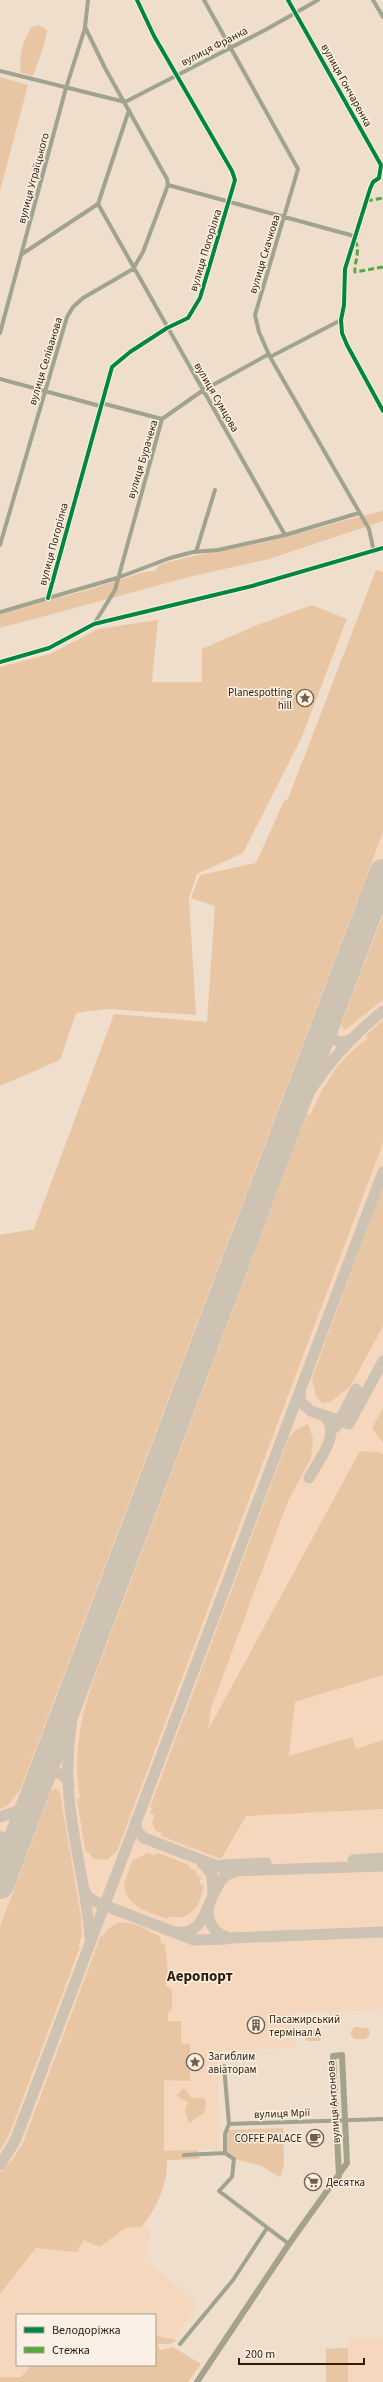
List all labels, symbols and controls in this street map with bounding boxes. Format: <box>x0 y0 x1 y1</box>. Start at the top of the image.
street label: вулиця Франка <box>178 23 250 70</box>
street label: вулиця Гончаренка <box>317 41 376 130</box>
street label: вулиця Уграїцького <box>14 131 53 225</box>
street label: вулиця Погорілка <box>186 207 225 293</box>
street label: вулиця Скачкова <box>245 213 284 295</box>
street label: вулиця Селіванова <box>25 315 66 407</box>
street label: вулиця Сумцова <box>191 360 243 435</box>
street label: вулиця Бурачека <box>123 418 162 500</box>
street label: вулиця Погорілка <box>35 501 72 587</box>
place label: Planespotting hill <box>228 685 292 713</box>
place icon: Planespotting hill <box>295 688 315 708</box>
district label: Аеропорт <box>166 1966 233 1987</box>
place label: Пасажирський термінал A <box>269 2012 340 2040</box>
building icon: Пасажирський термінал A <box>246 2015 266 2035</box>
place label: Загиблим авіаторам <box>208 2049 257 2077</box>
place icon: Загиблим авіаторам <box>185 2052 205 2072</box>
street label: вулиця Антонова <box>323 2060 344 2144</box>
street label: вулиця Мрії <box>254 2105 311 2122</box>
cafe icon: COFFE PALACE <box>305 2128 325 2148</box>
place label: COFFE PALACE <box>235 2131 302 2146</box>
supermarket icon: Десятка <box>303 2172 323 2192</box>
place label: Десятка <box>326 2175 365 2190</box>
legend <box>16 2314 156 2366</box>
text: Велодоріжка <box>52 2322 121 2339</box>
scale bar <box>239 2340 364 2366</box>
text: Стежка <box>52 2342 90 2359</box>
text: 200 m <box>245 2346 275 2363</box>

